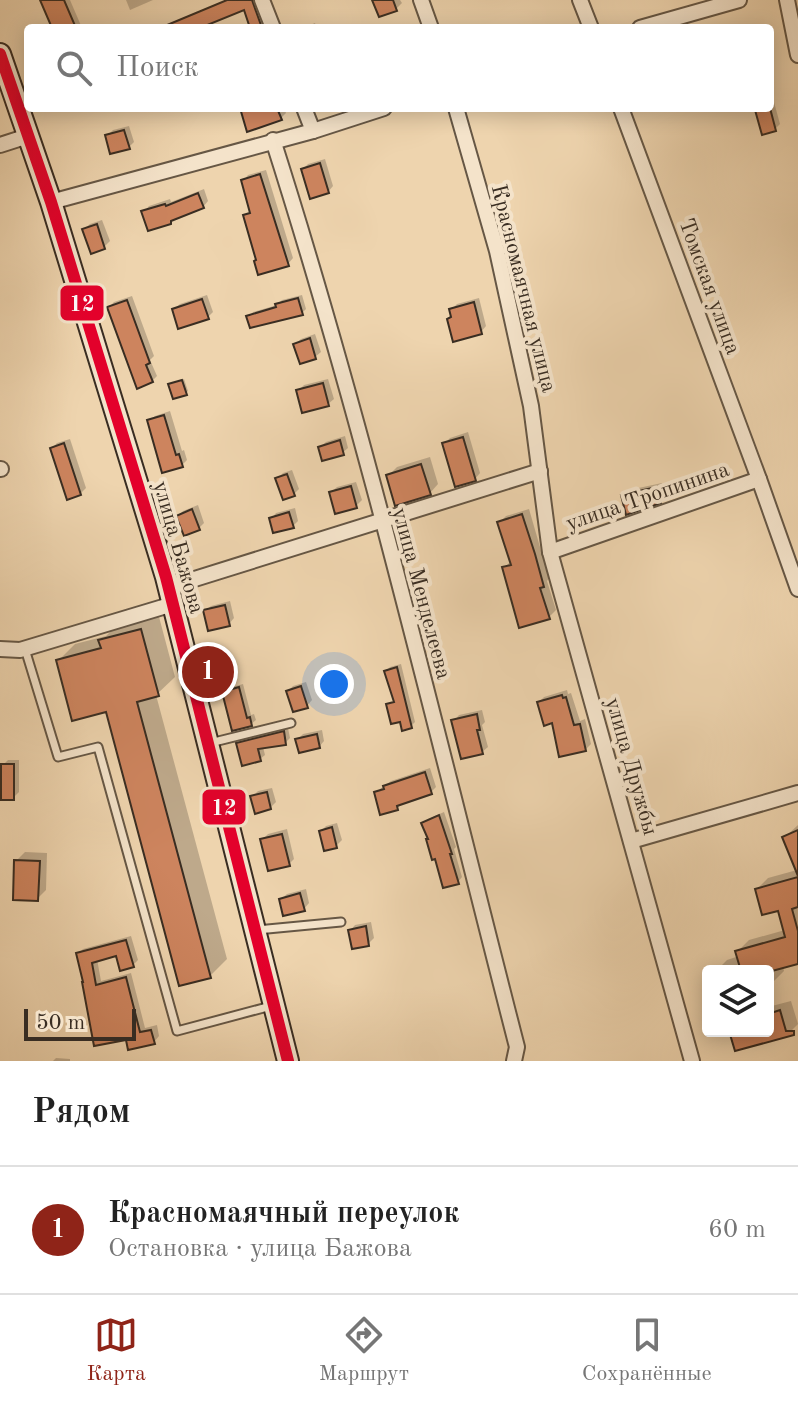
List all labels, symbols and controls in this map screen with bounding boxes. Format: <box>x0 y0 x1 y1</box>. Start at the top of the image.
search box <box>24 24 774 112</box>
icon: search <box>52 46 96 90</box>
text: Поиск <box>116 53 199 83</box>
street label: Красномаячная улица <box>487 182 560 395</box>
street label: Томская улица <box>674 216 744 358</box>
line badge: 12 <box>59 284 105 322</box>
text: 12 <box>69 294 95 316</box>
street label: улица Тропинина <box>563 459 732 535</box>
street label: улица Бажова <box>149 479 208 617</box>
street label: улица Менделеева <box>388 505 455 682</box>
pin: 1 <box>182 642 234 702</box>
your location <box>314 664 354 704</box>
street label: улица Дружбы <box>601 695 661 838</box>
line badge: 12 <box>201 788 247 826</box>
text: 12 <box>211 798 237 820</box>
map controls <box>702 965 774 1037</box>
button: layers <box>702 965 774 1037</box>
scale bar <box>24 1005 136 1041</box>
text: 50 m <box>36 1012 85 1034</box>
text: Рядом <box>32 1096 131 1130</box>
text: Красномаячный переулок <box>108 1199 459 1229</box>
text: 1 <box>50 1217 66 1243</box>
text: 60 m <box>708 1217 766 1243</box>
text: Остановка · улица Бажова <box>108 1236 412 1262</box>
tab: Карта <box>86 1313 146 1388</box>
tab: Маршрут <box>319 1313 409 1388</box>
tab: Сохранённые <box>582 1313 712 1388</box>

